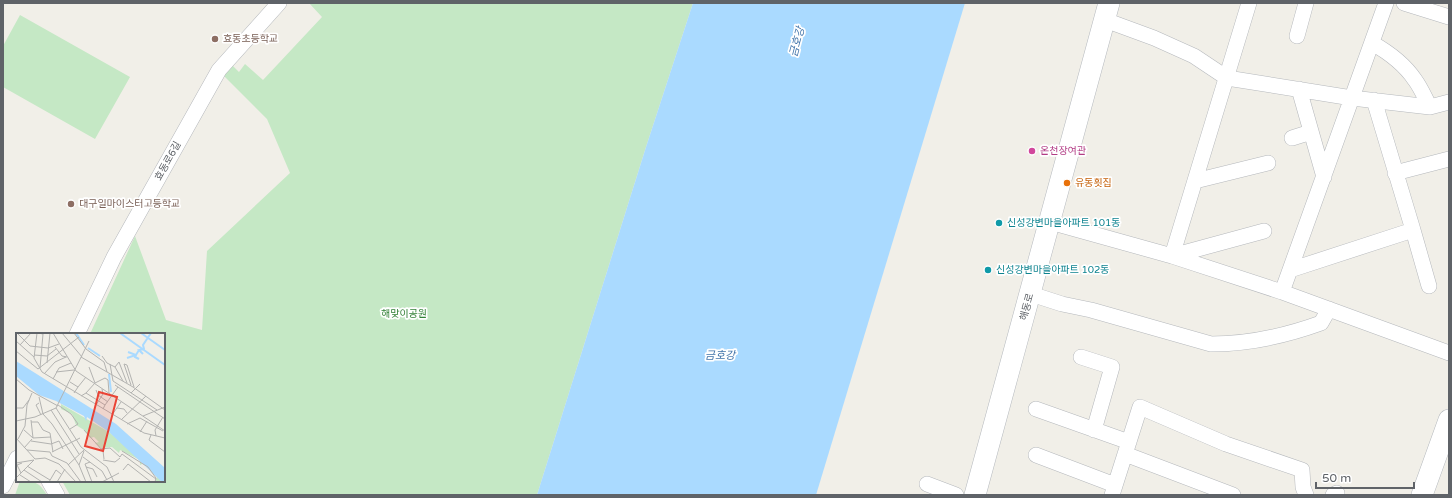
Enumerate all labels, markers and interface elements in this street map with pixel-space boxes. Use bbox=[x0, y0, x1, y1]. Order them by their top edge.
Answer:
water label: 금호강 bbox=[787, 24, 808, 58]
place label: 효동초등학교 bbox=[223, 33, 278, 45]
marker: 효동초등학교 bbox=[210, 34, 220, 44]
street label: 효동로6길 bbox=[152, 139, 184, 183]
place label: 온천장여관 bbox=[1040, 145, 1087, 157]
marker: 온천장여관 bbox=[1027, 146, 1037, 156]
place label: 유동횟집 bbox=[1075, 177, 1112, 189]
marker: 유동횟집 bbox=[1062, 178, 1072, 188]
place label: 대구일마이스터고등학교 bbox=[79, 198, 180, 210]
marker: 대구일마이스터고등학교 bbox=[66, 199, 76, 209]
place label: 신성강변마을아파트 101동 bbox=[1007, 217, 1120, 229]
marker: 신성강변마을아파트 101동 bbox=[994, 218, 1004, 228]
place label: 신성강변마을아파트 102동 bbox=[996, 264, 1109, 276]
marker: 신성강변마을아파트 102동 bbox=[983, 265, 993, 275]
street label: 해동로 bbox=[1018, 292, 1036, 322]
park label: 해맞이공원 bbox=[381, 308, 427, 320]
inset map bbox=[16, 333, 165, 482]
water label: 금호강 bbox=[705, 349, 737, 362]
scale bar bbox=[1316, 464, 1414, 490]
text: 50 m bbox=[1322, 471, 1351, 485]

